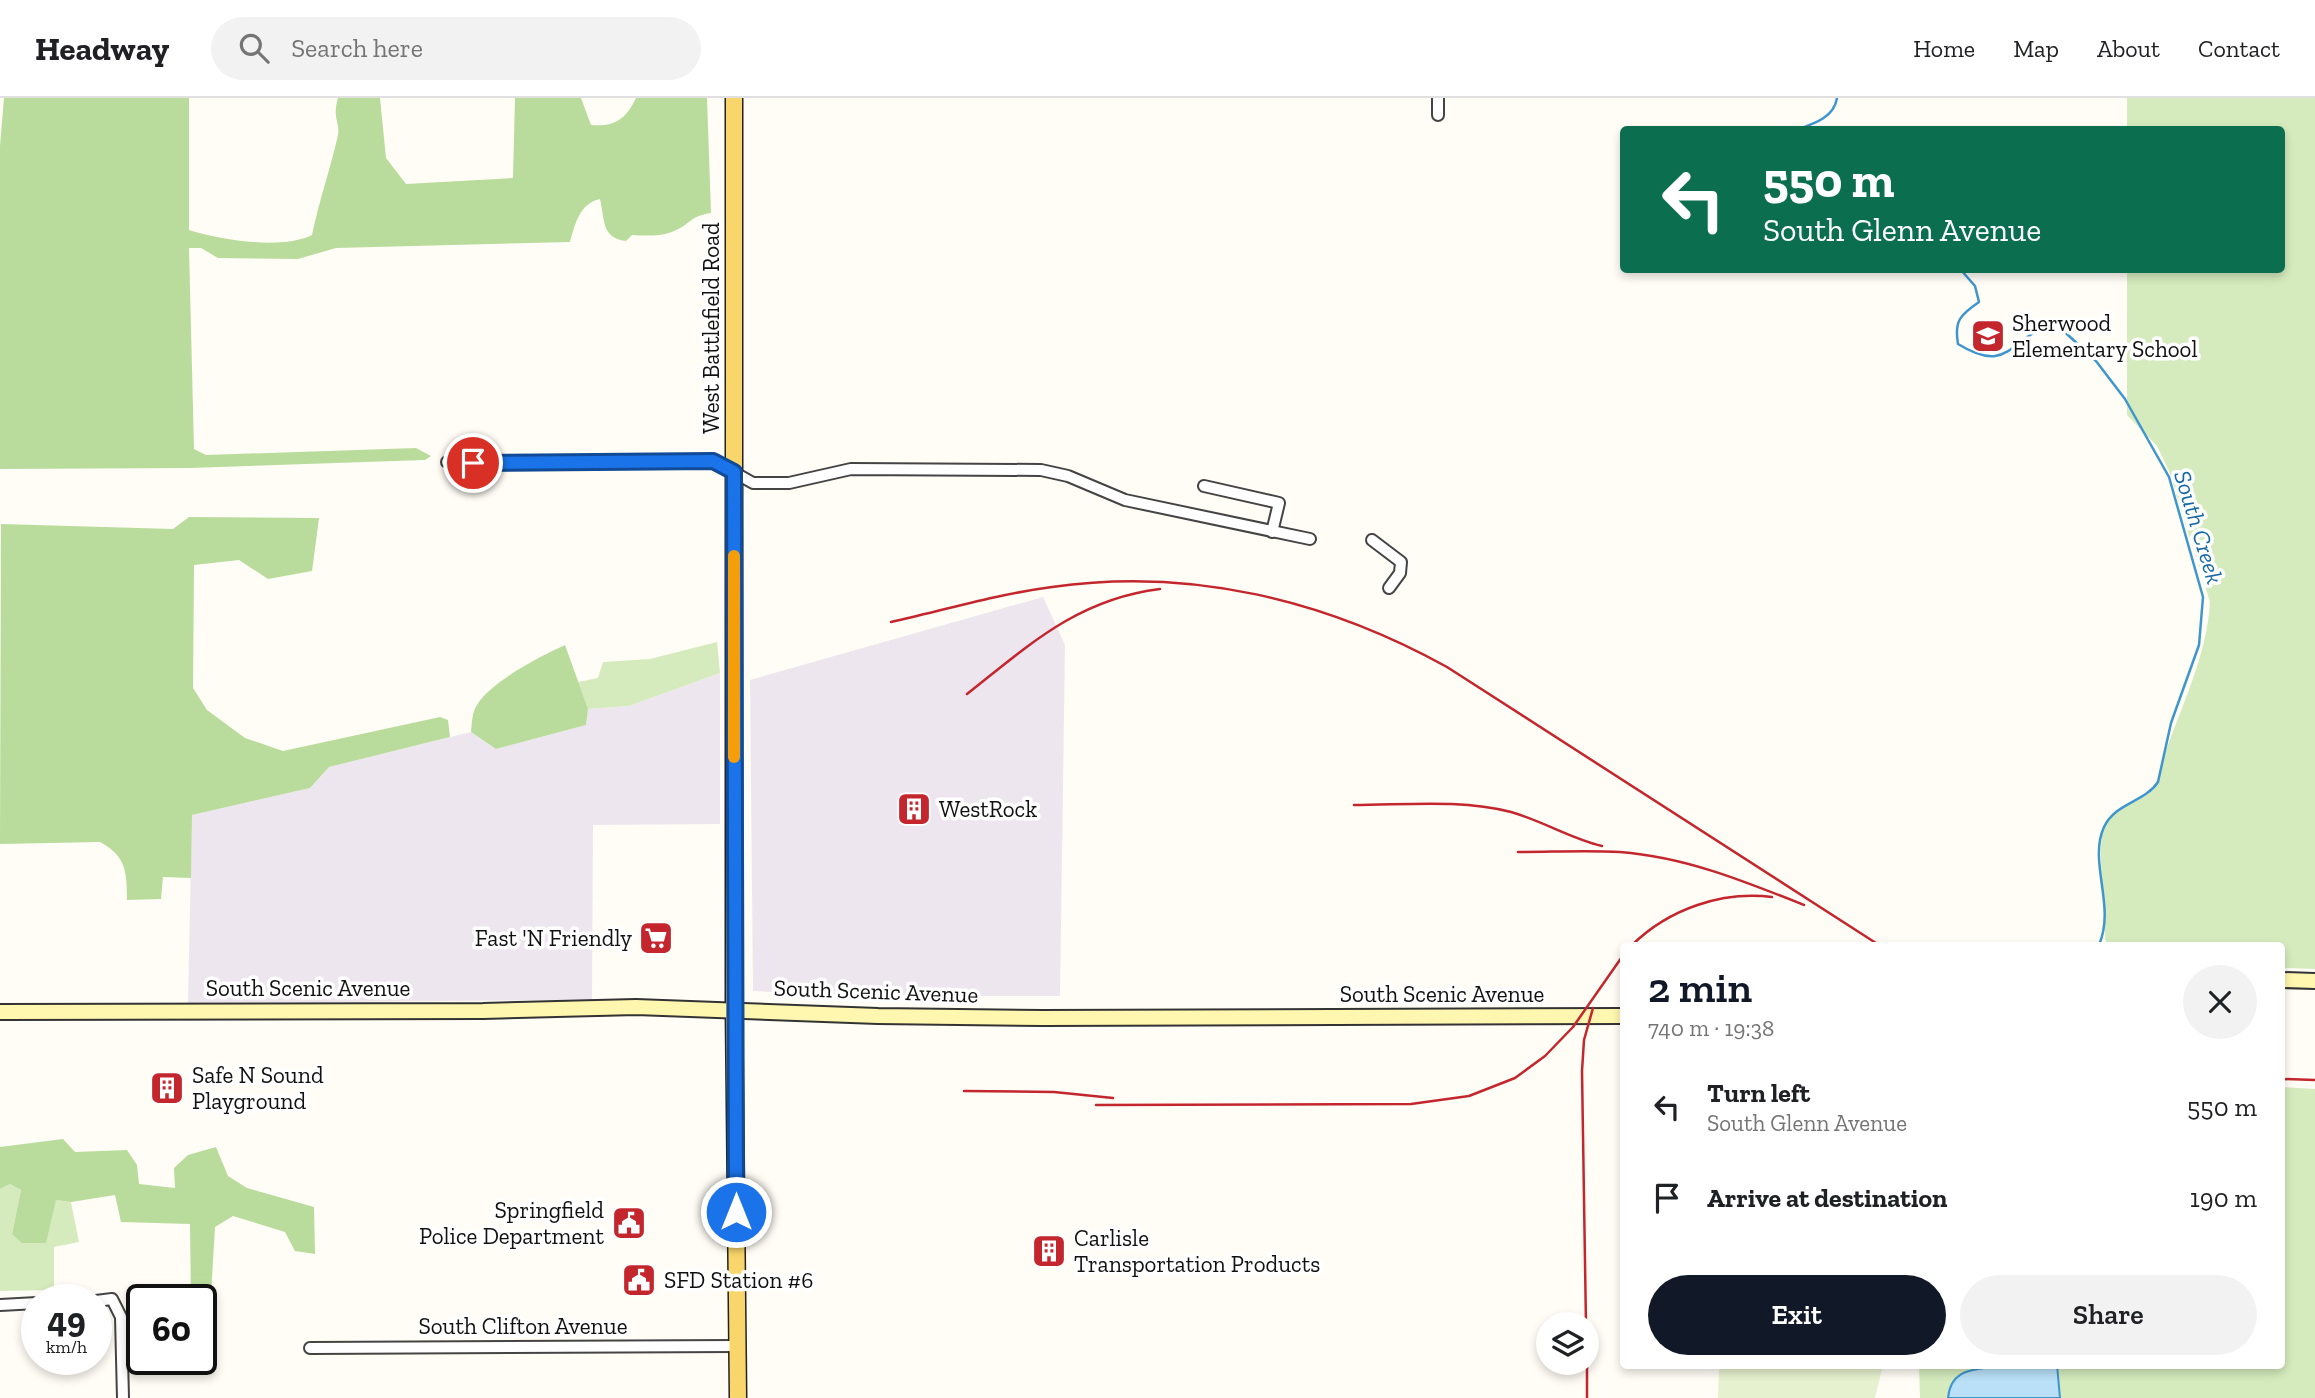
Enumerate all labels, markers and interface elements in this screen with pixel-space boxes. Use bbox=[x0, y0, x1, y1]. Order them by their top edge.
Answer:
search box bbox=[211, 17, 701, 80]
text: Headway bbox=[35, 29, 169, 68]
icon: search bbox=[235, 29, 273, 67]
text: Search here bbox=[291, 32, 423, 64]
text: Home bbox=[1913, 34, 1975, 63]
text: Map bbox=[2013, 34, 2059, 63]
text: About bbox=[2097, 34, 2160, 63]
text: Contact bbox=[2198, 34, 2280, 63]
text: 550 m bbox=[1763, 151, 1894, 210]
icon: left bbox=[1648, 154, 1739, 245]
text: South Glenn Avenue bbox=[1763, 211, 2041, 249]
street label: West Battlefield Road bbox=[697, 222, 725, 434]
place label: Sherwood Elementary School bbox=[2012, 309, 2198, 363]
school or university icon: Sherwood Elementary School bbox=[1969, 317, 2007, 355]
pin bbox=[443, 433, 503, 493]
icon: arrive bbox=[454, 444, 492, 482]
water label: South Creek bbox=[2168, 467, 2230, 587]
building icon: WestRock bbox=[895, 790, 933, 828]
place label: WestRock bbox=[939, 795, 1037, 823]
supermarket icon: Fast 'N Friendly bbox=[637, 919, 675, 957]
place label: Fast 'N Friendly bbox=[475, 924, 632, 952]
text: 2 min bbox=[1648, 962, 1752, 1013]
button: close bbox=[2183, 965, 2257, 1039]
street label: South Scenic Avenue bbox=[773, 973, 979, 1009]
street label: South Scenic Avenue bbox=[206, 974, 410, 1002]
street label: South Scenic Avenue bbox=[1340, 980, 1544, 1008]
text: 740 m · 19:38 bbox=[1648, 1014, 1774, 1042]
place label: Safe N Sound Playground bbox=[192, 1061, 324, 1115]
building icon: Safe N Sound Playground bbox=[148, 1069, 186, 1107]
text: Turn left bbox=[1707, 1077, 1810, 1109]
icon: left bbox=[1648, 1088, 1686, 1126]
text: 550 m bbox=[2187, 1091, 2257, 1123]
text: South Glenn Avenue bbox=[1707, 1109, 1907, 1137]
position arrow bbox=[699, 1175, 773, 1249]
icon: arrive bbox=[1648, 1179, 1686, 1217]
text: Arrive at destination bbox=[1707, 1182, 1947, 1214]
text: 190 m bbox=[2190, 1182, 2257, 1214]
place label: Springfield Police Department bbox=[419, 1196, 604, 1250]
public building icon: Springfield Police Department bbox=[610, 1204, 648, 1242]
place label: Carlisle Transportation Products bbox=[1074, 1224, 1320, 1278]
building icon: Carlisle Transportation Products bbox=[1030, 1232, 1068, 1270]
public building icon: SFD Station #6 bbox=[620, 1261, 658, 1299]
place label: SFD Station #6 bbox=[664, 1266, 813, 1294]
button: Exit bbox=[1648, 1275, 1946, 1355]
button: Share bbox=[1960, 1275, 2257, 1355]
speed limit sign: 60 bbox=[126, 1284, 217, 1375]
text: 49 bbox=[47, 1299, 86, 1341]
street label: South Clifton Avenue bbox=[418, 1312, 628, 1340]
map controls bbox=[1536, 1312, 1599, 1375]
button: layers bbox=[1536, 1312, 1599, 1375]
text: km/h bbox=[46, 1336, 87, 1358]

